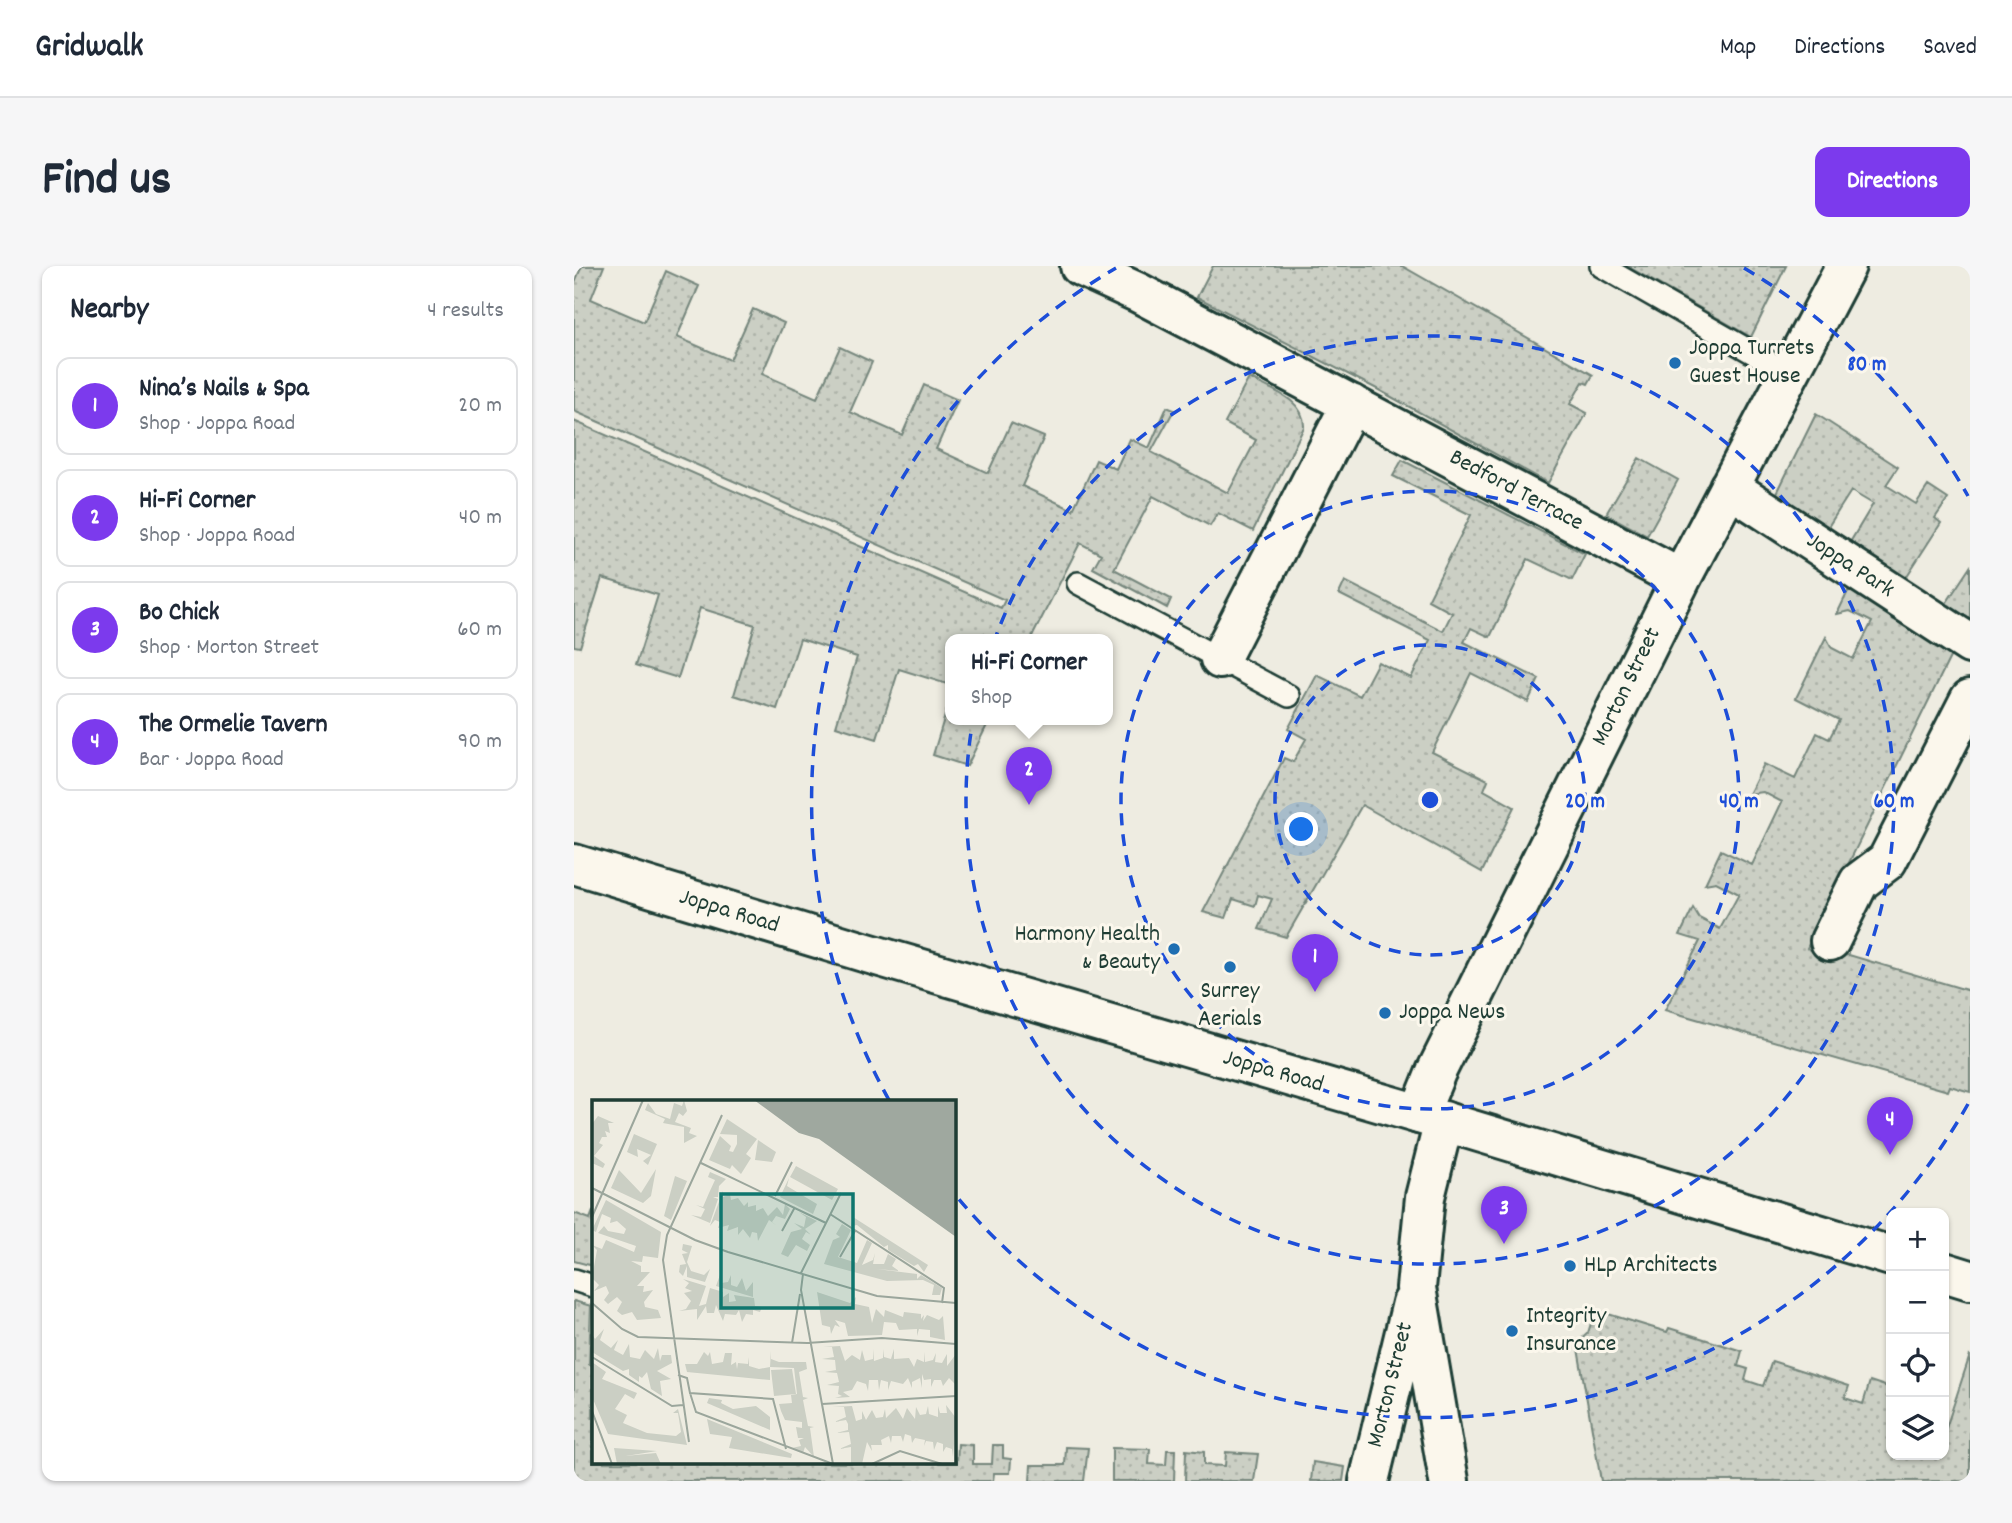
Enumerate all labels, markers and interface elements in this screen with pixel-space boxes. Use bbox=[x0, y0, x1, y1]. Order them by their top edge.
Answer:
text: Gridwalk bbox=[35, 25, 144, 72]
text: Map bbox=[1720, 31, 1756, 65]
text: Directions bbox=[1794, 31, 1885, 65]
text: Saved bbox=[1923, 31, 1977, 65]
text: Find us bbox=[42, 147, 171, 217]
button: Directions bbox=[1815, 147, 1970, 217]
text: Nearby bbox=[70, 290, 148, 333]
text: 4 results bbox=[427, 295, 504, 328]
place label: Joppa Turrets Guest House bbox=[1689, 332, 1815, 394]
text: 80 m bbox=[1847, 351, 1887, 381]
marker: Joppa Turrets Guest House bbox=[1667, 355, 1683, 371]
text: Nina’s Nails & Spa bbox=[139, 371, 309, 408]
text: 1 bbox=[92, 390, 98, 423]
text: 20 m bbox=[458, 390, 502, 423]
text: Shop · Joppa Road bbox=[139, 408, 295, 441]
street label: Bedford Terrace bbox=[1443, 441, 1589, 541]
text: Hi-Fi Corner bbox=[139, 483, 255, 520]
text: 2 bbox=[90, 502, 100, 535]
text: 40 m bbox=[459, 502, 502, 535]
text: Shop · Joppa Road bbox=[139, 520, 295, 553]
street label: Joppa Park bbox=[1799, 525, 1901, 607]
text: Bo Chick bbox=[139, 595, 219, 632]
text: 3 bbox=[90, 614, 100, 647]
text: 60 m bbox=[457, 614, 502, 647]
street label: Morton Street bbox=[1584, 622, 1670, 752]
text: Shop · Morton Street bbox=[139, 632, 319, 665]
popup bbox=[945, 634, 1113, 725]
text: Hi-Fi Corner bbox=[971, 645, 1087, 682]
text: Shop bbox=[971, 682, 1012, 715]
text: The Ormelie Tavern bbox=[139, 707, 327, 744]
text: 4 bbox=[90, 726, 100, 759]
text: 90 m bbox=[458, 726, 502, 759]
text: Bar · Joppa Road bbox=[139, 744, 284, 777]
pin: 2 bbox=[1006, 747, 1052, 805]
centre of rings bbox=[1418, 788, 1442, 812]
text: 20 m bbox=[1565, 788, 1605, 818]
text: 40 m bbox=[1719, 788, 1759, 818]
text: 60 m bbox=[1874, 788, 1914, 818]
your location bbox=[1284, 812, 1318, 846]
street label: Joppa Road bbox=[675, 881, 783, 943]
place label: Harmony Health & Beauty bbox=[1014, 918, 1161, 980]
pin: 1 bbox=[1292, 934, 1338, 992]
marker: Harmony Health & Beauty bbox=[1166, 941, 1182, 957]
marker: Surrey Aerials bbox=[1222, 959, 1238, 975]
place label: Surrey Aerials bbox=[1198, 975, 1262, 1037]
place label: Joppa News bbox=[1399, 996, 1505, 1030]
marker: Joppa News bbox=[1377, 1005, 1393, 1021]
street label: Joppa Road bbox=[1219, 1041, 1327, 1103]
pin: 4 bbox=[1867, 1097, 1913, 1155]
inset map bbox=[592, 1100, 956, 1464]
pin: 3 bbox=[1481, 1186, 1527, 1244]
map controls bbox=[1886, 1208, 1949, 1460]
button: + bbox=[1886, 1208, 1949, 1271]
place label: HLp Architects bbox=[1584, 1249, 1718, 1283]
marker: HLp Architects bbox=[1562, 1258, 1578, 1274]
button: − bbox=[1886, 1271, 1949, 1334]
place label: Integrity Insurance bbox=[1526, 1300, 1616, 1362]
street label: Morton Street bbox=[1359, 1319, 1423, 1451]
marker: Integrity Insurance bbox=[1504, 1323, 1520, 1339]
button: locate bbox=[1886, 1334, 1949, 1397]
button: layers bbox=[1886, 1397, 1949, 1460]

